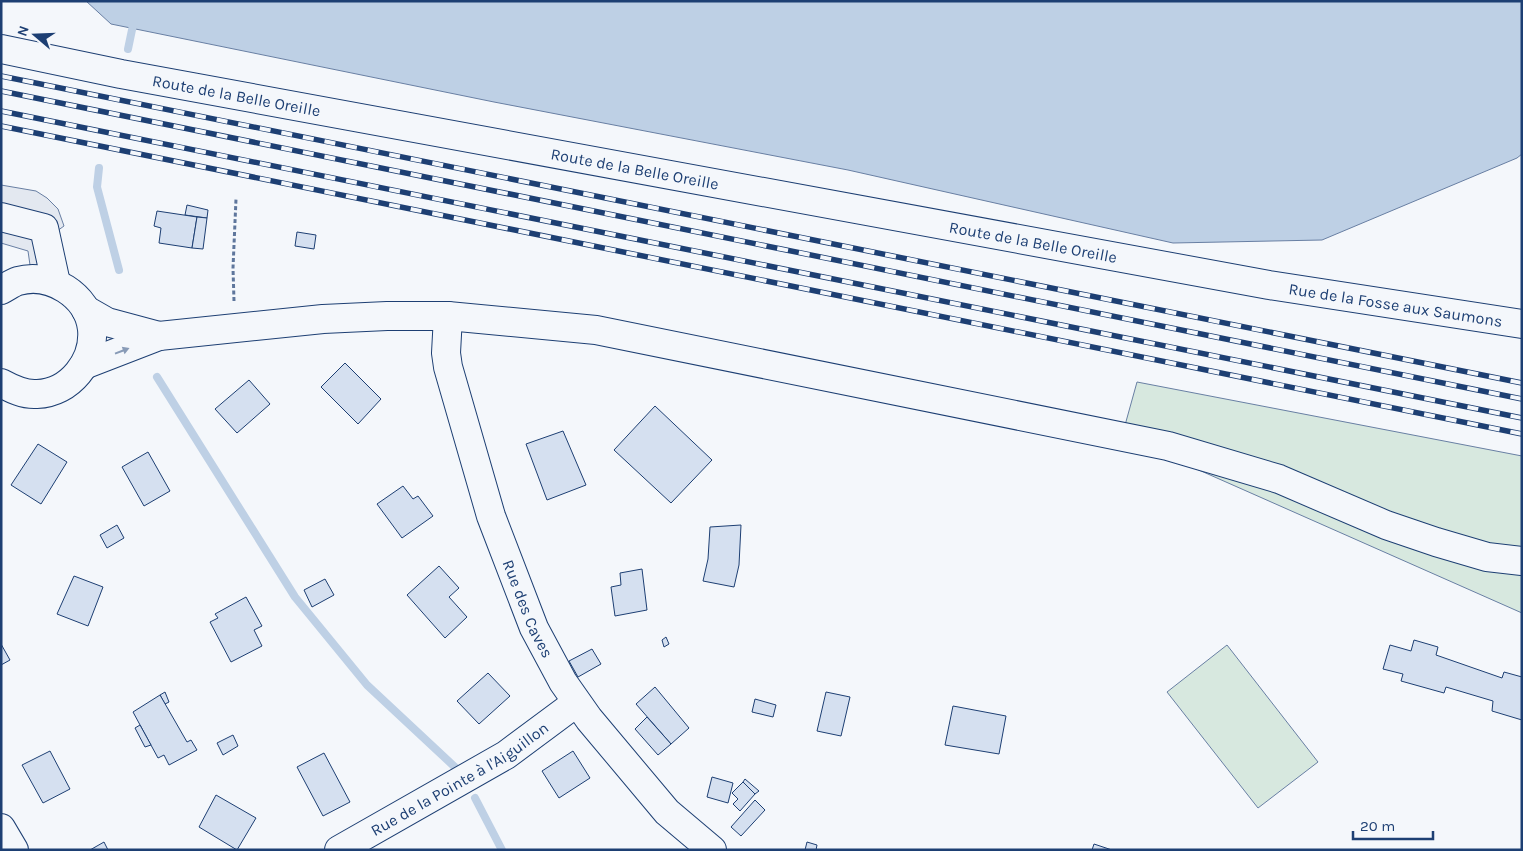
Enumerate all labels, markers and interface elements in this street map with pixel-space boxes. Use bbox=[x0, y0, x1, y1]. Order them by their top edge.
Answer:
north arrow bbox=[10, 10, 60, 60]
text: N bbox=[14, 23, 33, 38]
street label: Route de la Belle Oreille bbox=[151, 71, 322, 120]
street label: Route de la Belle Oreille bbox=[549, 144, 720, 194]
street label: Route de la Belle Oreille bbox=[948, 217, 1119, 267]
street label: Rue de la Fosse aux Saumons bbox=[1287, 279, 1504, 331]
one-way arrow bbox=[115, 346, 129, 354]
street label: Rue des Caves bbox=[499, 557, 557, 661]
street label: Rue de la Pointe à l'Aiguillon bbox=[367, 718, 552, 840]
scale bar bbox=[1353, 808, 1433, 840]
text: 20 m bbox=[1360, 817, 1395, 835]

